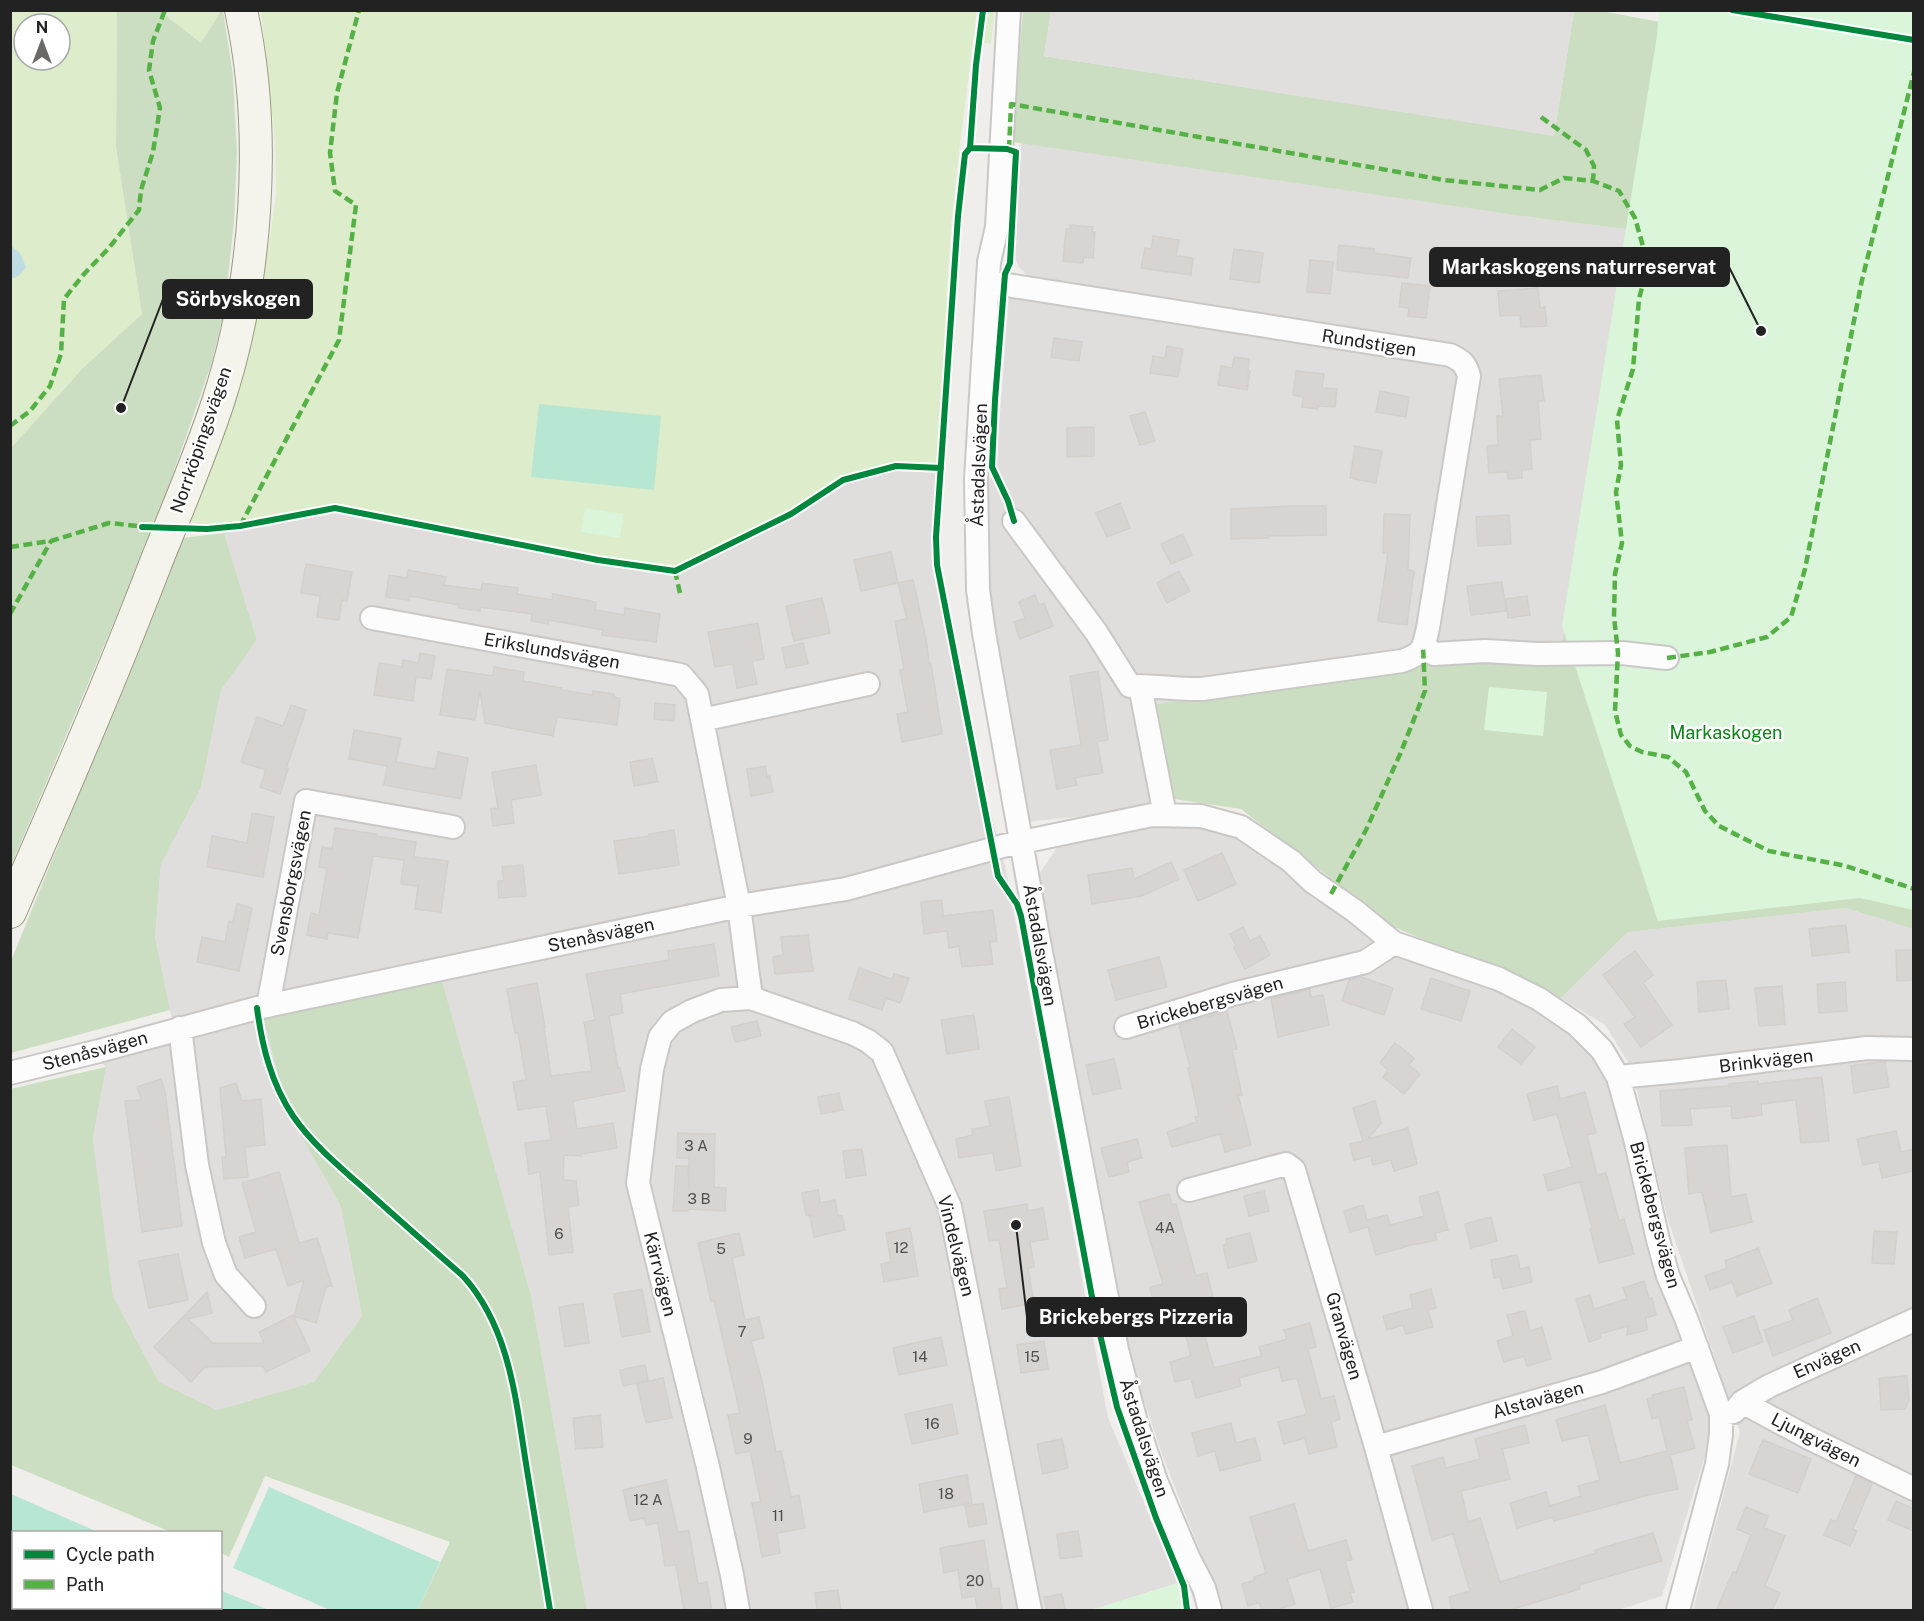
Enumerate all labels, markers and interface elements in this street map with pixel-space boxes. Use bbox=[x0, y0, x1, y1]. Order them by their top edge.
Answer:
north arrow bbox=[12, 12, 72, 72]
text: N bbox=[36, 18, 48, 37]
callout: Markaskogens naturreservat bbox=[1430, 248, 1729, 286]
text: Markaskogens naturreservat bbox=[1442, 255, 1716, 279]
callout: Sörbyskogen bbox=[163, 280, 312, 318]
text: Sörbyskogen bbox=[176, 287, 301, 311]
street label: Rundstigen bbox=[1320, 325, 1418, 360]
street label: Norrköpingsvägen bbox=[166, 364, 235, 516]
street label: Åstadalsvägen bbox=[964, 403, 991, 527]
street label: Erikslundsvägen bbox=[482, 628, 622, 673]
park label: Markaskogen bbox=[1669, 722, 1783, 743]
street label: Svensborgsvägen bbox=[266, 808, 315, 958]
street label: Åstadalsvägen bbox=[1019, 882, 1064, 1008]
street label: Stenåsvägen bbox=[546, 913, 656, 956]
street label: Brickebergsvägen bbox=[1134, 972, 1285, 1033]
street label: Stenåsvägen bbox=[40, 1026, 150, 1075]
street label: Brinkvägen bbox=[1718, 1044, 1814, 1077]
house number: 3 A bbox=[684, 1137, 708, 1154]
street label: Brickebergsvägen bbox=[1626, 1139, 1685, 1291]
house number: 3 B bbox=[687, 1190, 711, 1207]
street label: Vindelvägen bbox=[934, 1193, 979, 1299]
house number: 4A bbox=[1155, 1219, 1175, 1236]
house number: 6 bbox=[554, 1225, 564, 1242]
street label: Kärrvägen bbox=[640, 1229, 681, 1318]
house number: 12 bbox=[893, 1239, 909, 1256]
house number: 5 bbox=[716, 1240, 726, 1257]
street label: Granvägen bbox=[1322, 1290, 1367, 1382]
callout: Brickebergs Pizzeria bbox=[1027, 1298, 1246, 1336]
text: Brickebergs Pizzeria bbox=[1039, 1305, 1233, 1329]
house number: 7 bbox=[737, 1323, 747, 1340]
street label: Envägen bbox=[1790, 1334, 1864, 1383]
house number: 14 bbox=[912, 1348, 928, 1365]
house number: 15 bbox=[1024, 1348, 1040, 1365]
street label: Åstadalsvägen bbox=[1115, 1375, 1175, 1500]
street label: Alstavägen bbox=[1490, 1377, 1586, 1423]
street label: Ljungvägen bbox=[1768, 1408, 1864, 1471]
house number: 16 bbox=[924, 1415, 940, 1432]
house number: 9 bbox=[743, 1430, 753, 1447]
house number: 18 bbox=[938, 1485, 954, 1502]
house number: 12 A bbox=[633, 1491, 663, 1508]
house number: 11 bbox=[772, 1507, 784, 1524]
legend bbox=[12, 1531, 222, 1609]
text: Cycle path bbox=[66, 1544, 155, 1565]
house number: 20 bbox=[966, 1572, 984, 1589]
text: Path bbox=[66, 1574, 104, 1595]

